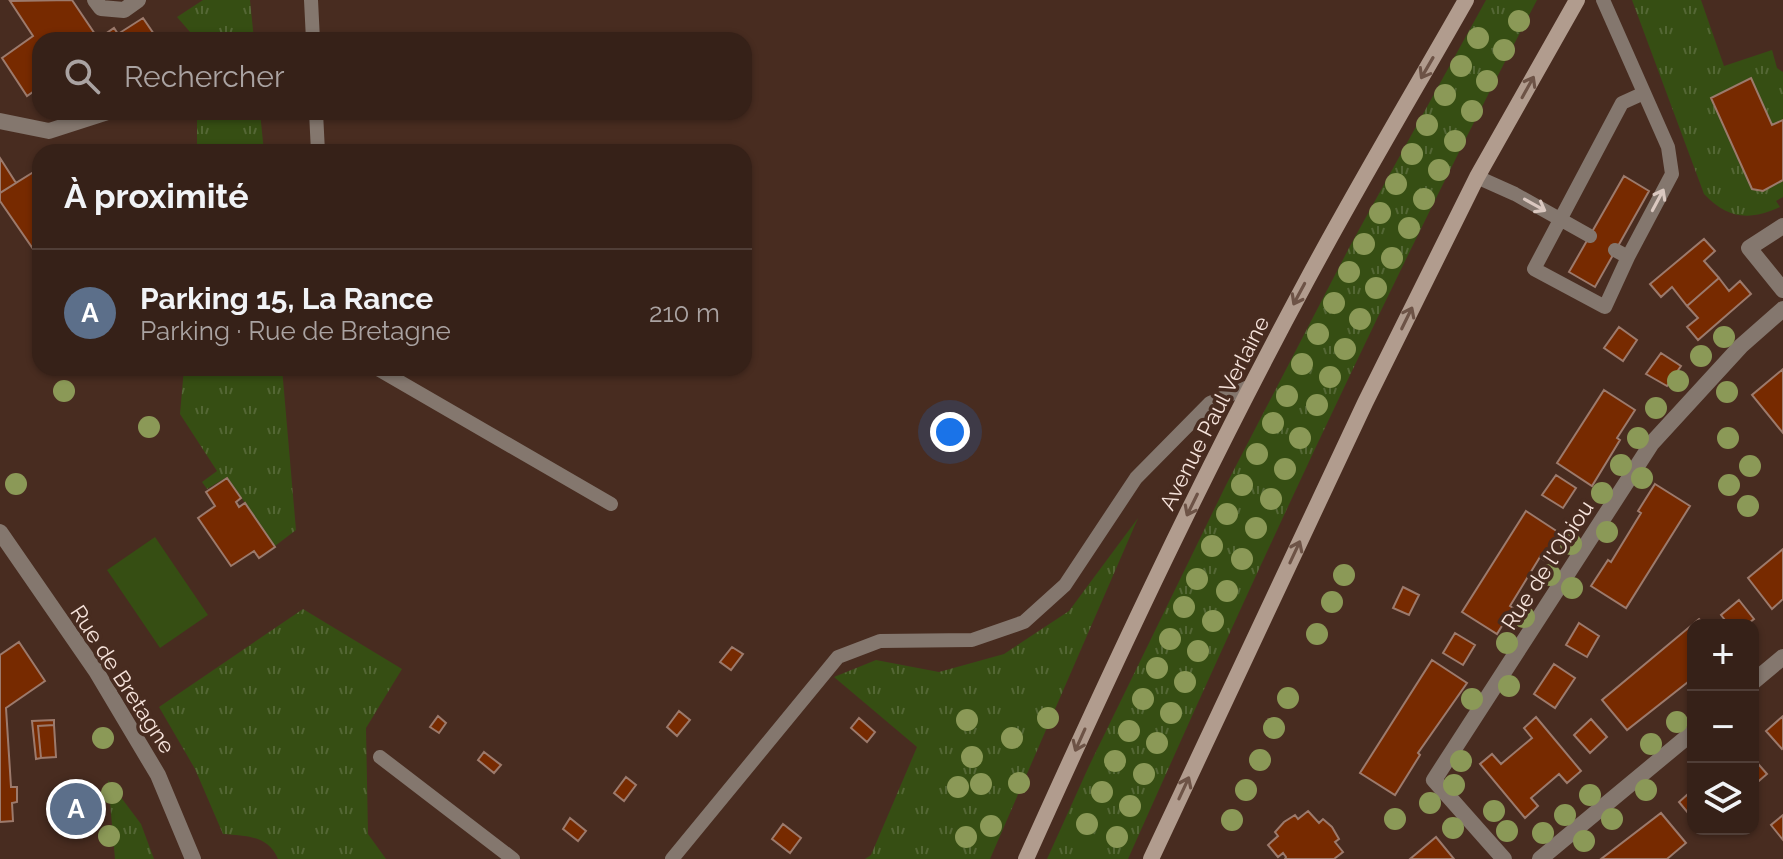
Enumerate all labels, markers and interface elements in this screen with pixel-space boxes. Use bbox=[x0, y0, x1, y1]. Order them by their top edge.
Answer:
search box bbox=[32, 32, 752, 120]
icon: search bbox=[60, 54, 104, 98]
one-way arrow bbox=[1419, 56, 1435, 79]
text: Rechercher bbox=[124, 59, 284, 94]
one-way arrow bbox=[1520, 76, 1536, 100]
text: À proximité bbox=[64, 176, 249, 216]
one-way arrow bbox=[1650, 189, 1666, 212]
one-way arrow bbox=[1522, 198, 1546, 213]
text: Parking 15, La Rance bbox=[140, 281, 433, 316]
one-way arrow bbox=[1291, 282, 1307, 305]
text: A bbox=[81, 298, 99, 328]
text: 210 m bbox=[649, 298, 720, 328]
one-way arrow bbox=[1400, 306, 1416, 330]
street label: Avenue Paul Verlaine bbox=[1154, 312, 1274, 514]
text: Parking · Rue de Bretagne bbox=[140, 316, 451, 346]
your location bbox=[930, 412, 970, 452]
one-way arrow bbox=[1184, 493, 1199, 517]
street label: Rue de l'Obiou bbox=[1496, 495, 1598, 635]
one-way arrow bbox=[1288, 541, 1303, 565]
street label: Rue de Bretagne bbox=[65, 600, 181, 758]
map controls bbox=[1687, 619, 1759, 835]
button: + bbox=[1687, 619, 1759, 691]
button: − bbox=[1687, 691, 1759, 763]
one-way arrow bbox=[1072, 727, 1087, 751]
button: layers bbox=[1687, 763, 1759, 835]
one-way arrow bbox=[1177, 777, 1192, 801]
pin: A bbox=[50, 779, 102, 839]

